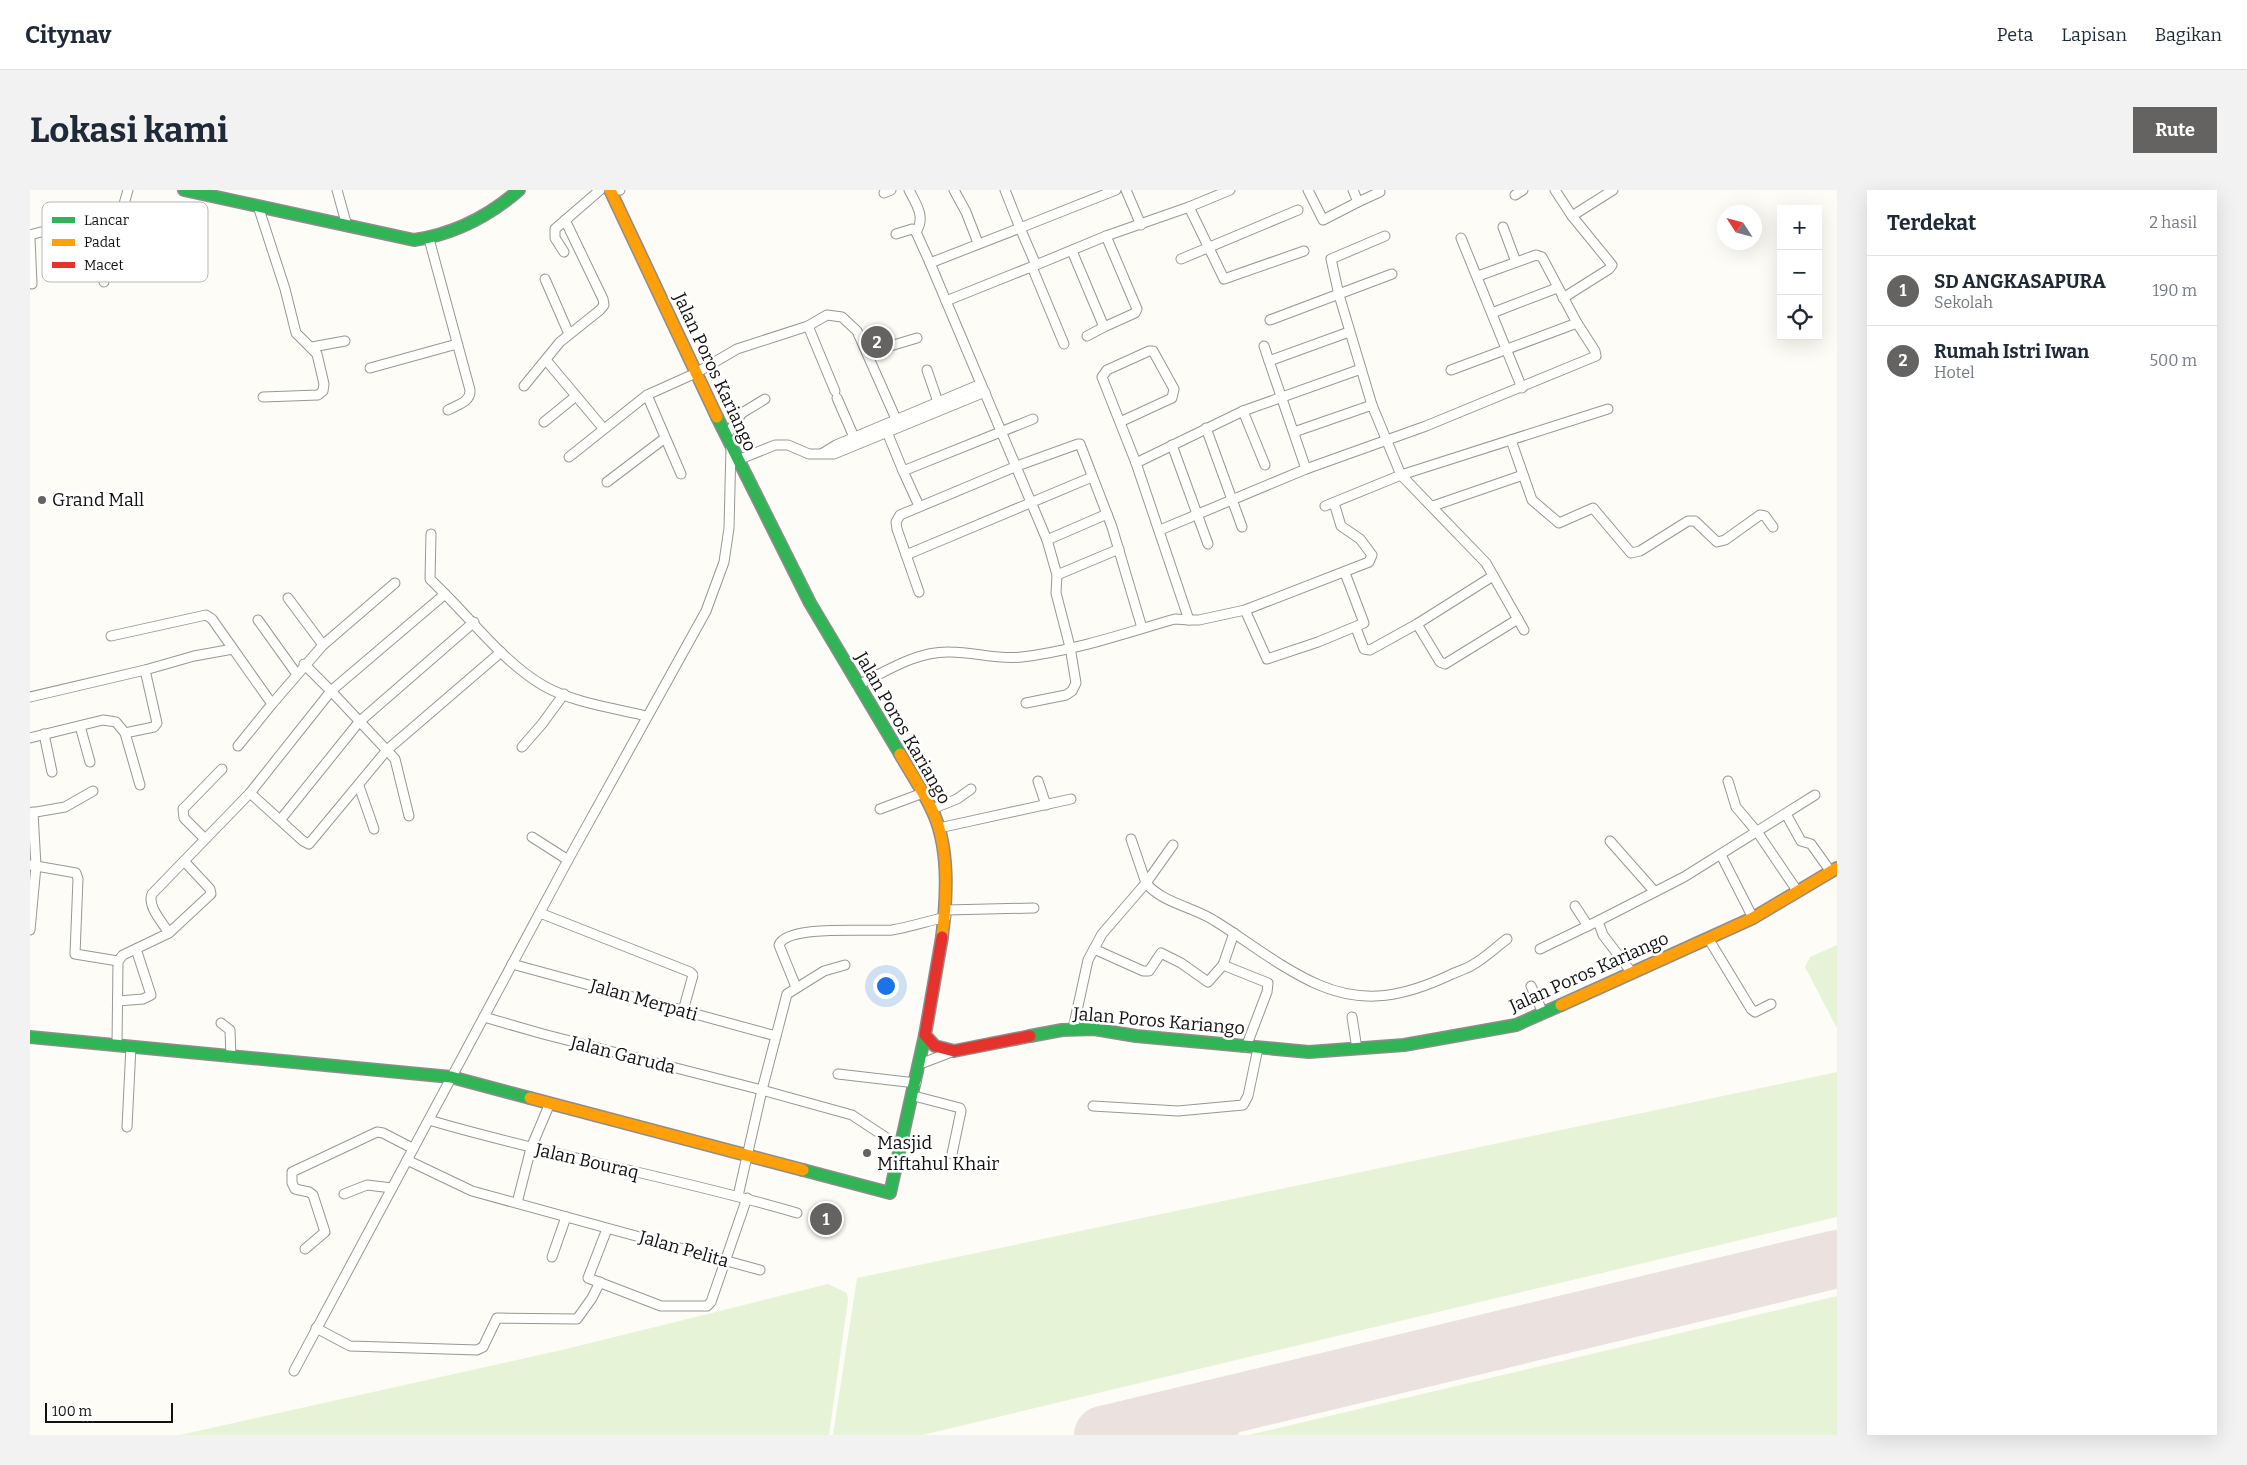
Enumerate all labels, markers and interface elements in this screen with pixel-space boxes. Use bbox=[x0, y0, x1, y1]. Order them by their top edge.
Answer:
text: Citynav bbox=[25, 21, 111, 49]
text: Peta bbox=[1997, 24, 2033, 46]
text: Lapisan bbox=[2061, 24, 2127, 46]
text: Bagikan bbox=[2155, 24, 2222, 46]
button: Rute bbox=[2133, 107, 2217, 153]
text: Lokasi kami bbox=[30, 109, 228, 151]
legend bbox=[42, 202, 208, 282]
north arrow bbox=[1717, 205, 1762, 250]
map controls bbox=[1777, 205, 1822, 340]
button: + bbox=[1777, 205, 1822, 250]
text: Terdekat bbox=[1887, 210, 1976, 236]
text: Lancar bbox=[84, 212, 129, 229]
text: 2 hasil bbox=[2149, 213, 2197, 232]
text: Padat bbox=[84, 234, 121, 251]
button: − bbox=[1777, 250, 1822, 295]
text: Macet bbox=[84, 257, 124, 274]
text: SD ANGKASAPURA bbox=[1934, 270, 2106, 293]
text: 1 bbox=[1900, 281, 1906, 300]
text: 190 m bbox=[2152, 281, 2197, 300]
street label: Jalan Poros Kariango bbox=[668, 288, 761, 455]
text: Sekolah bbox=[1934, 293, 1993, 312]
button: locate bbox=[1777, 295, 1822, 340]
pin: 2 bbox=[861, 323, 893, 361]
text: Rumah Istri Iwan bbox=[1934, 340, 2089, 363]
text: 2 bbox=[1898, 351, 1908, 370]
text: 500 m bbox=[2149, 351, 2197, 370]
text: Hotel bbox=[1934, 363, 1975, 382]
place label: Grand Mall bbox=[52, 489, 144, 511]
marker: Grand Mall bbox=[36, 494, 48, 506]
street label: Jalan Poros Kariango bbox=[850, 647, 956, 808]
street label: Jalan Poros Kariango bbox=[1505, 927, 1672, 1017]
your location bbox=[873, 973, 899, 999]
street label: Jalan Merpati bbox=[587, 974, 700, 1026]
street label: Jalan Poros Kariango bbox=[1071, 1002, 1246, 1039]
street label: Jalan Garuda bbox=[567, 1031, 678, 1079]
place label: Masjid Miftahul Khair bbox=[877, 1132, 999, 1175]
street label: Jalan Bouraq bbox=[532, 1138, 642, 1184]
marker: Masjid Miftahul Khair bbox=[861, 1147, 873, 1159]
pin: 1 bbox=[810, 1200, 842, 1238]
street label: Jalan Pelita bbox=[636, 1225, 731, 1272]
scale bar bbox=[45, 1400, 172, 1423]
text: 100 m bbox=[52, 1403, 92, 1420]

